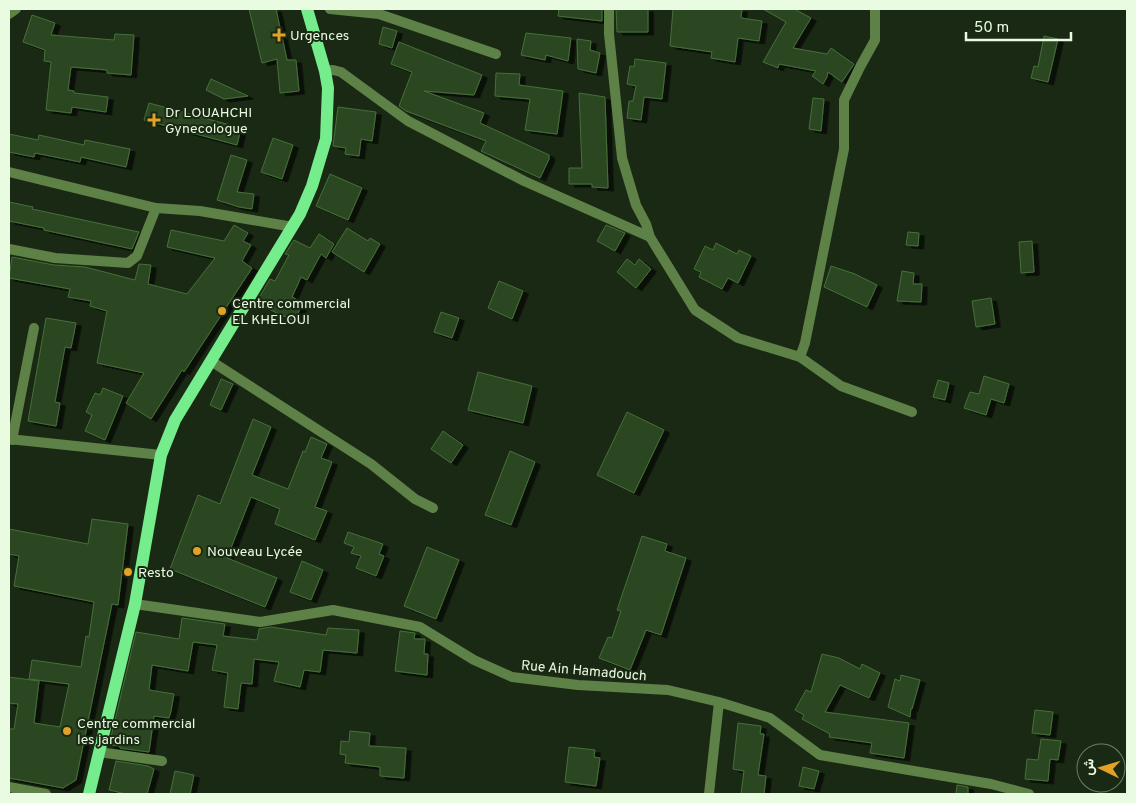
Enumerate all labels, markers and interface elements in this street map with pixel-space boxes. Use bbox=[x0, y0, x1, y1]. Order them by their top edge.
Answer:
scale bar bbox=[966, 10, 1071, 42]
text: 50 m bbox=[974, 19, 1009, 38]
marker: Urgences bbox=[272, 28, 286, 42]
place label: Urgences bbox=[290, 28, 349, 45]
place label: Dr LOUAHCHI Gynecologue bbox=[165, 105, 252, 138]
marker: Dr LOUAHCHI Gynecologue bbox=[147, 113, 161, 127]
place label: Centre commercial EL KHELOUI bbox=[232, 296, 350, 329]
marker: Centre commercial EL KHELOUI bbox=[216, 305, 228, 317]
place label: Nouveau Lycée bbox=[207, 544, 303, 561]
marker: Nouveau Lycée bbox=[191, 545, 203, 557]
place label: Resto bbox=[138, 565, 174, 582]
marker: Resto bbox=[122, 566, 134, 578]
street label: Rue Ain Hamadouch bbox=[520, 658, 647, 685]
place label: Centre commercial les jardins bbox=[77, 716, 195, 749]
marker: Centre commercial les jardins bbox=[61, 725, 73, 737]
north arrow bbox=[1076, 743, 1126, 793]
text: ش bbox=[1080, 758, 1099, 776]

